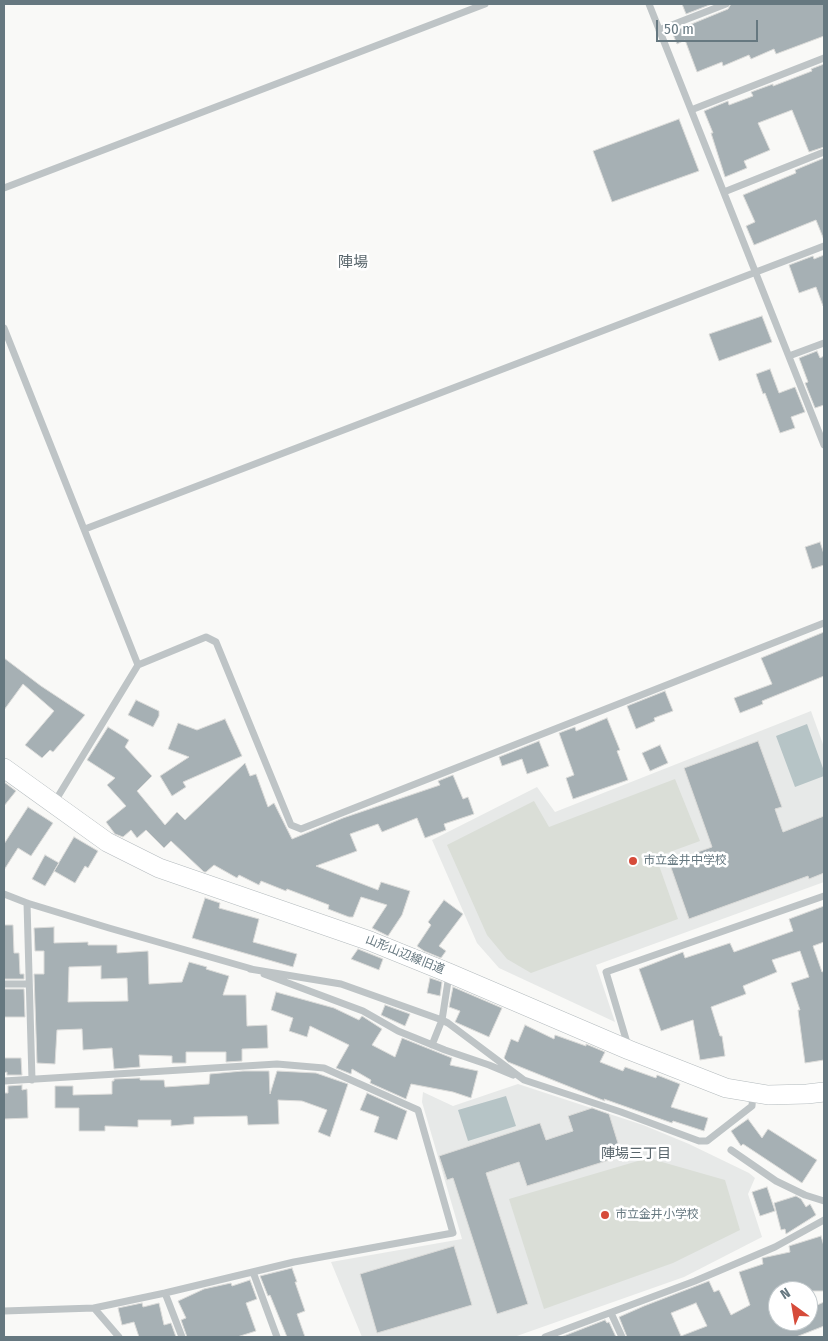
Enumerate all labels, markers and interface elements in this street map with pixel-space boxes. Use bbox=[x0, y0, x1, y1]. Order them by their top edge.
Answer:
scale bar bbox=[658, 10, 760, 42]
text: 50 m bbox=[664, 20, 694, 38]
district label: 陣場 bbox=[338, 254, 368, 272]
place label: 市立金井中学校 bbox=[643, 854, 727, 868]
marker: 市立金井中学校 bbox=[627, 855, 639, 867]
street label: 山形山辺線旧道 bbox=[363, 933, 447, 977]
district label: 陣場三丁目 bbox=[601, 1146, 671, 1162]
place label: 市立金井小学校 bbox=[615, 1208, 699, 1222]
marker: 市立金井小学校 bbox=[599, 1209, 611, 1221]
north arrow bbox=[768, 1281, 818, 1331]
text: N bbox=[777, 1284, 793, 1303]

